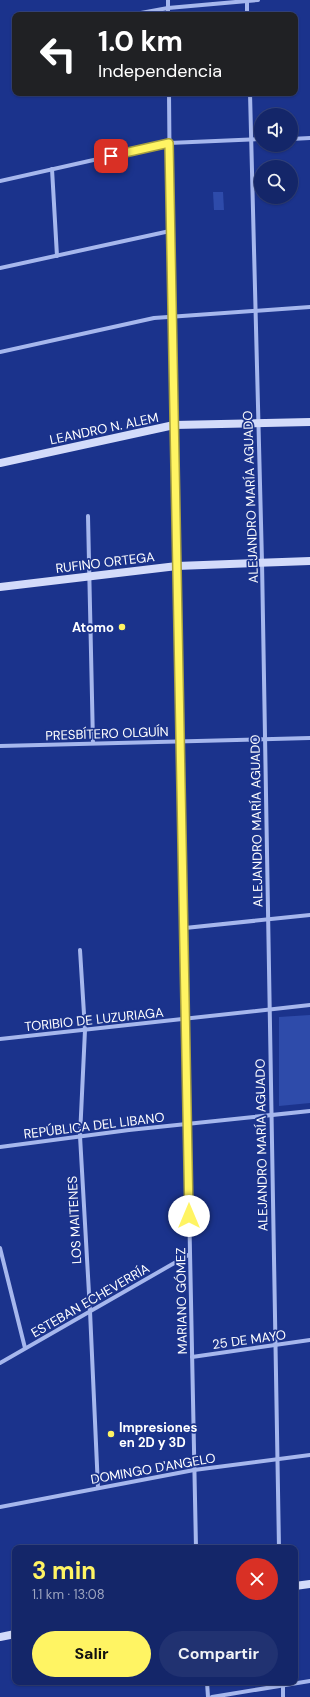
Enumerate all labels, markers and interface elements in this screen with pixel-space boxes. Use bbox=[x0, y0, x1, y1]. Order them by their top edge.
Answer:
text: 1.0 km bbox=[98, 23, 183, 60]
icon: left bbox=[32, 28, 84, 80]
text: Independencia bbox=[98, 59, 222, 83]
map controls bbox=[254, 108, 298, 204]
button: sound bbox=[254, 108, 298, 152]
pin bbox=[94, 139, 128, 173]
icon: arrive bbox=[100, 145, 122, 167]
button: search bbox=[254, 160, 298, 204]
street label: LEANDRO N. ALEM bbox=[48, 409, 160, 448]
street label: ALEJANDRO MARÍA AGUADO bbox=[238, 410, 262, 584]
street label: RUFINO ORTEGA bbox=[55, 548, 156, 577]
place label: Atomo bbox=[72, 619, 114, 636]
marker: Atomo bbox=[117, 622, 127, 632]
street label: PRESBÍTERO OLGUÍN bbox=[45, 722, 169, 744]
street label: ALEJANDRO MARÍA AGUADO bbox=[245, 734, 267, 908]
street label: TORIBIO DE LUZURIAGA bbox=[24, 1004, 165, 1035]
street label: ALEJANDRO MARÍA AGUADO bbox=[250, 1058, 272, 1232]
street label: REPÚBLICA DEL LIBANO bbox=[22, 1107, 166, 1143]
street label: LOS MAITENES bbox=[64, 1175, 85, 1264]
position arrow bbox=[168, 1195, 210, 1237]
street label: MARIANO GÓMEZ bbox=[172, 1247, 191, 1354]
street label: ESTEBAN ECHEVERRÍA bbox=[27, 1259, 153, 1341]
street label: 25 DE MAYO bbox=[211, 1326, 287, 1353]
place label: Impresiones en 2D y 3D bbox=[119, 1419, 198, 1451]
marker: Impresiones en 2D y 3D bbox=[106, 1429, 116, 1439]
street label: DOMINGO D'ANGELO bbox=[89, 1449, 217, 1488]
text: 3 min bbox=[32, 1555, 96, 1586]
button: close bbox=[236, 1558, 278, 1600]
text: 1.1 km · 13:08 bbox=[32, 1586, 105, 1603]
button: Salir bbox=[32, 1631, 151, 1677]
button: Compartir bbox=[159, 1631, 278, 1677]

